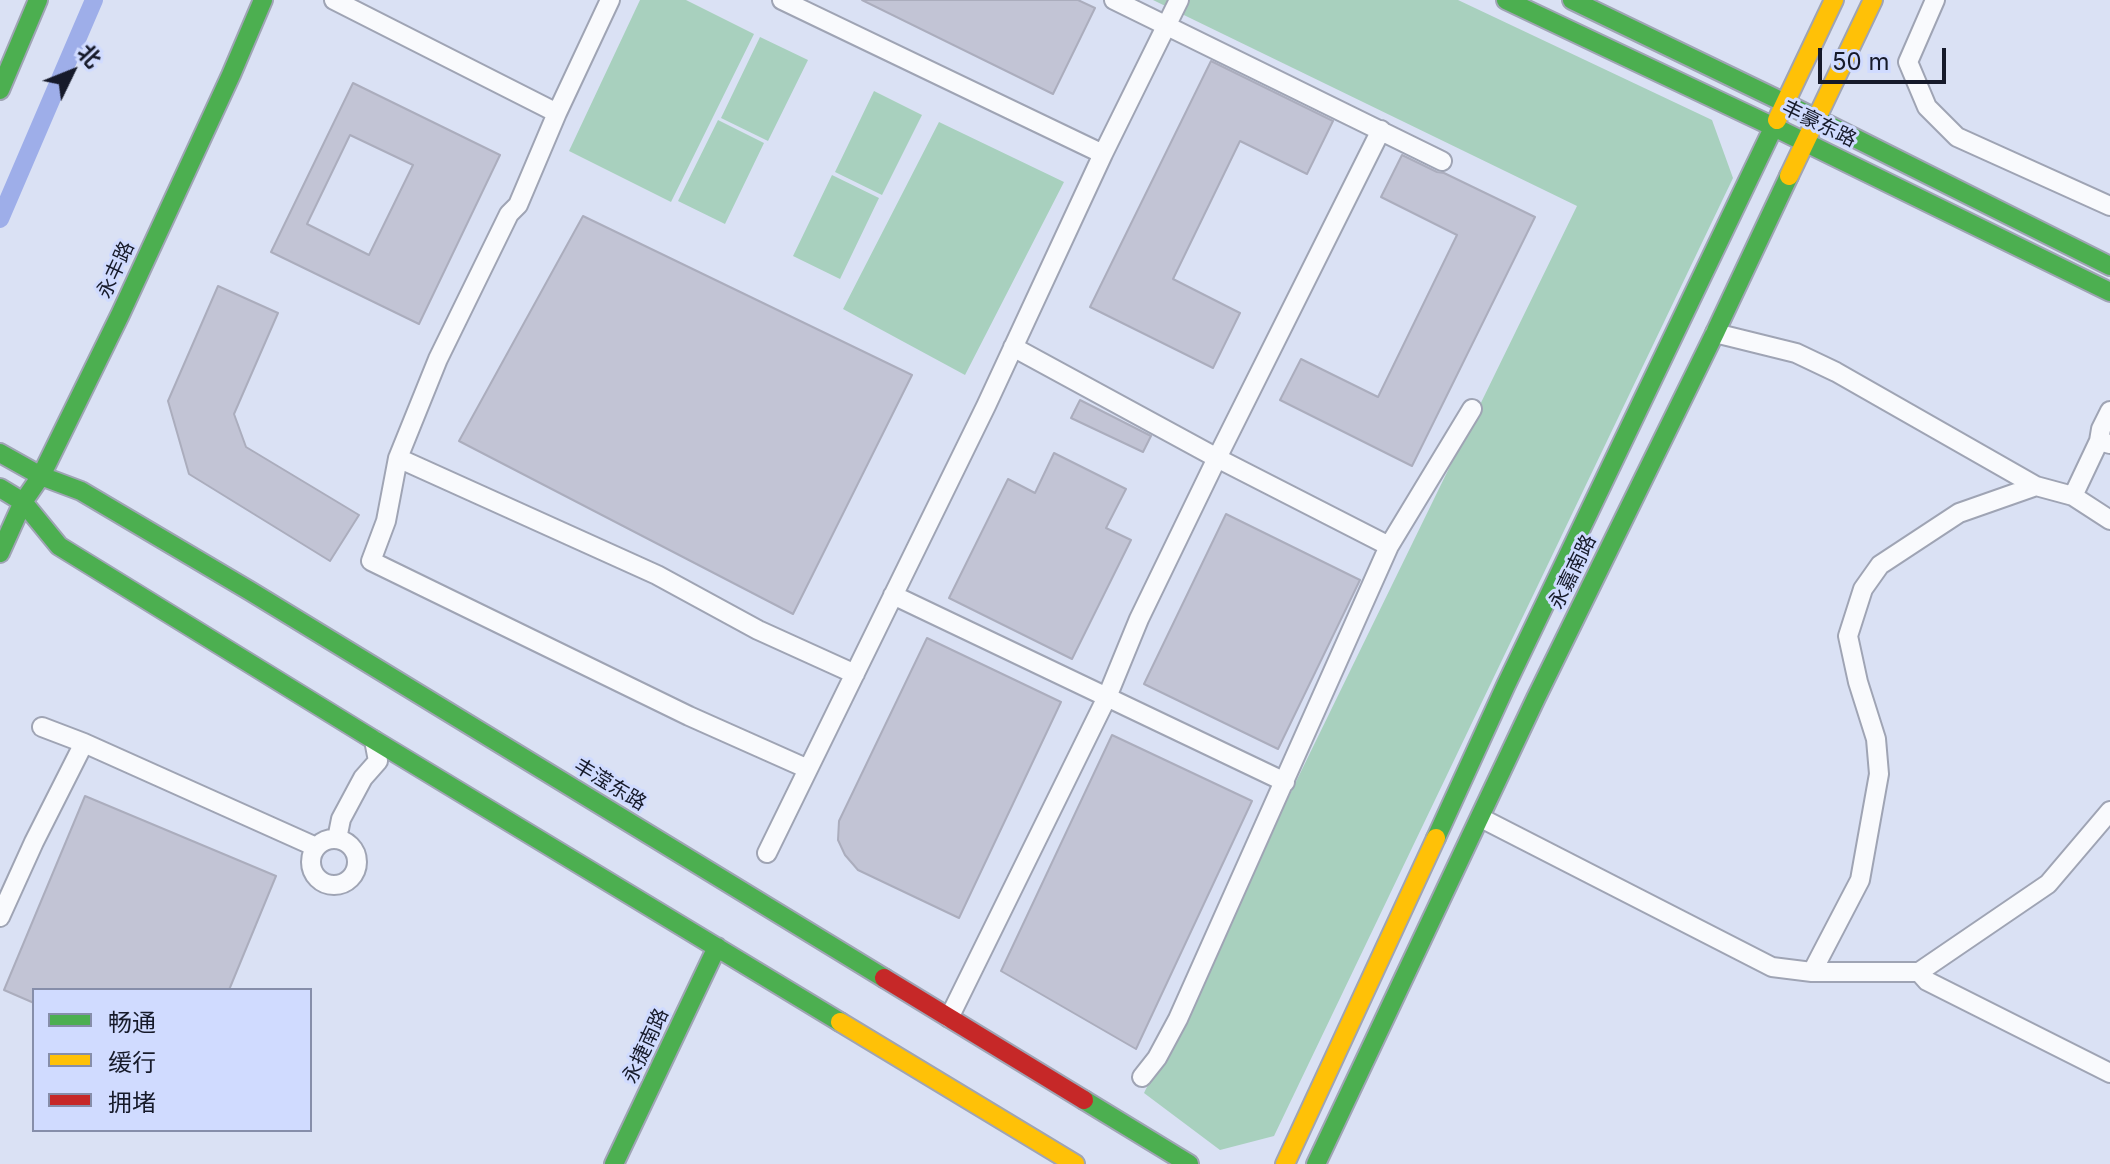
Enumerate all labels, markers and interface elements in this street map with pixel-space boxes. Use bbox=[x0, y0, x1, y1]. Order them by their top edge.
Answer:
north arrow bbox=[32, 32, 112, 112]
scale bar bbox=[1822, 32, 1950, 82]
text: 北 bbox=[73, 39, 107, 73]
text: 50 m bbox=[1832, 47, 1890, 76]
street label: 丰豪东路 bbox=[1778, 96, 1860, 152]
street label: 永丰路 bbox=[92, 238, 140, 302]
street label: 永嘉南路 bbox=[1545, 531, 1601, 613]
street label: 丰滢东路 bbox=[570, 754, 650, 816]
legend bbox=[32, 988, 312, 1132]
street label: 永捷南路 bbox=[618, 1005, 674, 1087]
text: 畅通 bbox=[108, 1008, 156, 1037]
text: 缓行 bbox=[108, 1048, 156, 1077]
text: 拥堵 bbox=[108, 1088, 156, 1117]

